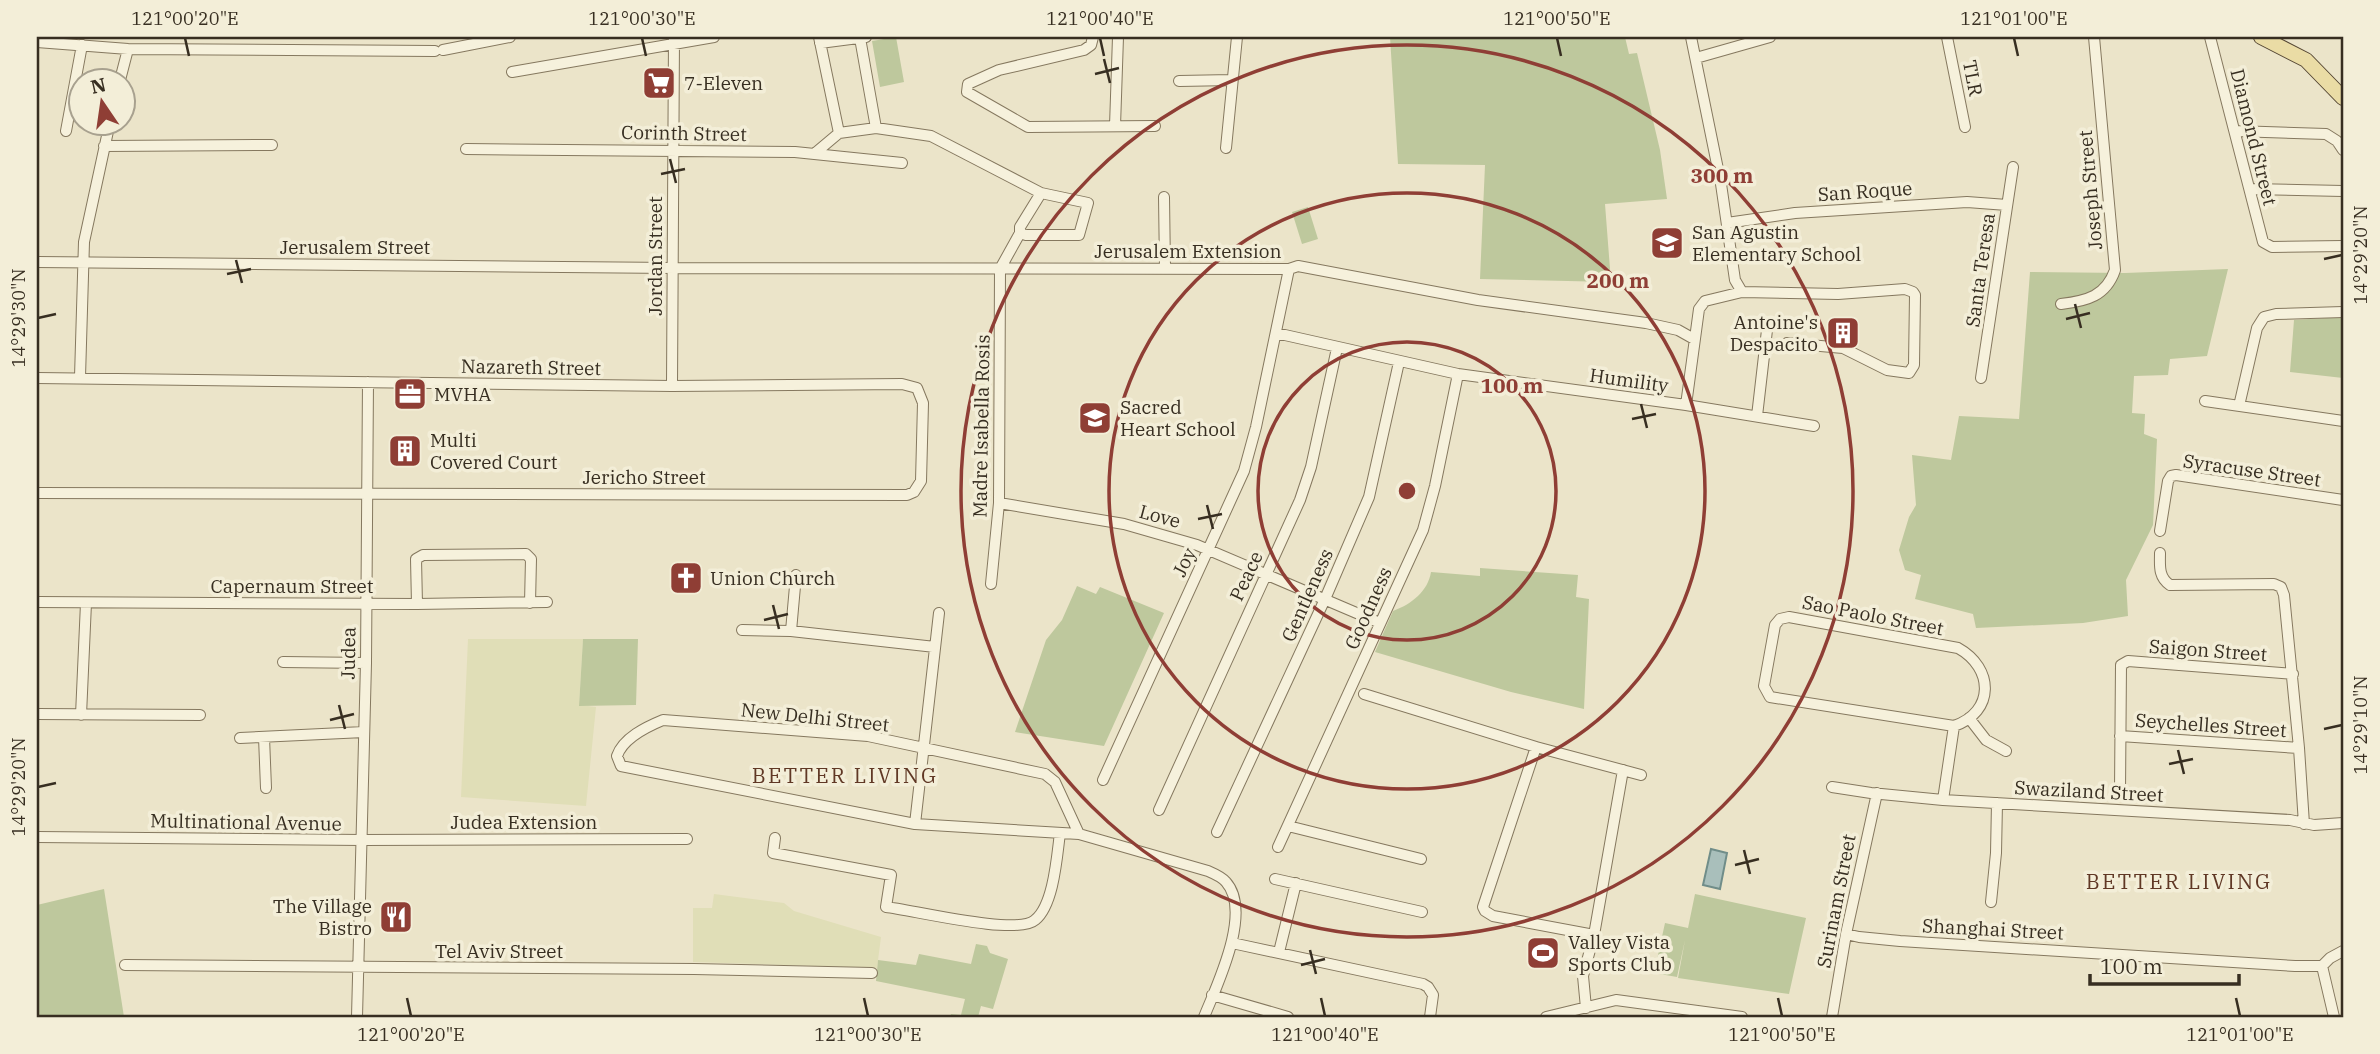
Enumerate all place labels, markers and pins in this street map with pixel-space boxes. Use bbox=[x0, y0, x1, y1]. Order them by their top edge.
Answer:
supermarket icon: 7-Eleven bbox=[640, 64, 678, 102]
place label: 7-Eleven bbox=[684, 71, 763, 95]
place label: San Agustin Elementary School bbox=[1692, 220, 1862, 266]
school or university icon: San Agustin Elementary School bbox=[1648, 224, 1686, 262]
place label: Antoine's Despacito bbox=[1730, 310, 1818, 356]
building icon: Antoine's Despacito bbox=[1824, 314, 1862, 352]
office icon: MVHA bbox=[391, 375, 429, 413]
place label: MVHA bbox=[434, 382, 491, 406]
place label: Sacred Heart School bbox=[1120, 395, 1236, 441]
school or university icon: Sacred Heart School bbox=[1076, 399, 1114, 437]
place label: Multi Covered Court bbox=[430, 428, 558, 474]
building icon: Multi Covered Court bbox=[386, 432, 424, 470]
centre of rings bbox=[1395, 479, 1419, 503]
church icon: Union Church bbox=[667, 559, 705, 597]
place label: Union Church bbox=[710, 566, 836, 590]
place label: The Village Bistro bbox=[273, 894, 372, 940]
restaurant icon: The Village Bistro bbox=[377, 898, 415, 936]
place label: Valley Vista Sports Club bbox=[1568, 930, 1672, 976]
sports icon: Valley Vista Sports Club bbox=[1524, 934, 1562, 972]

